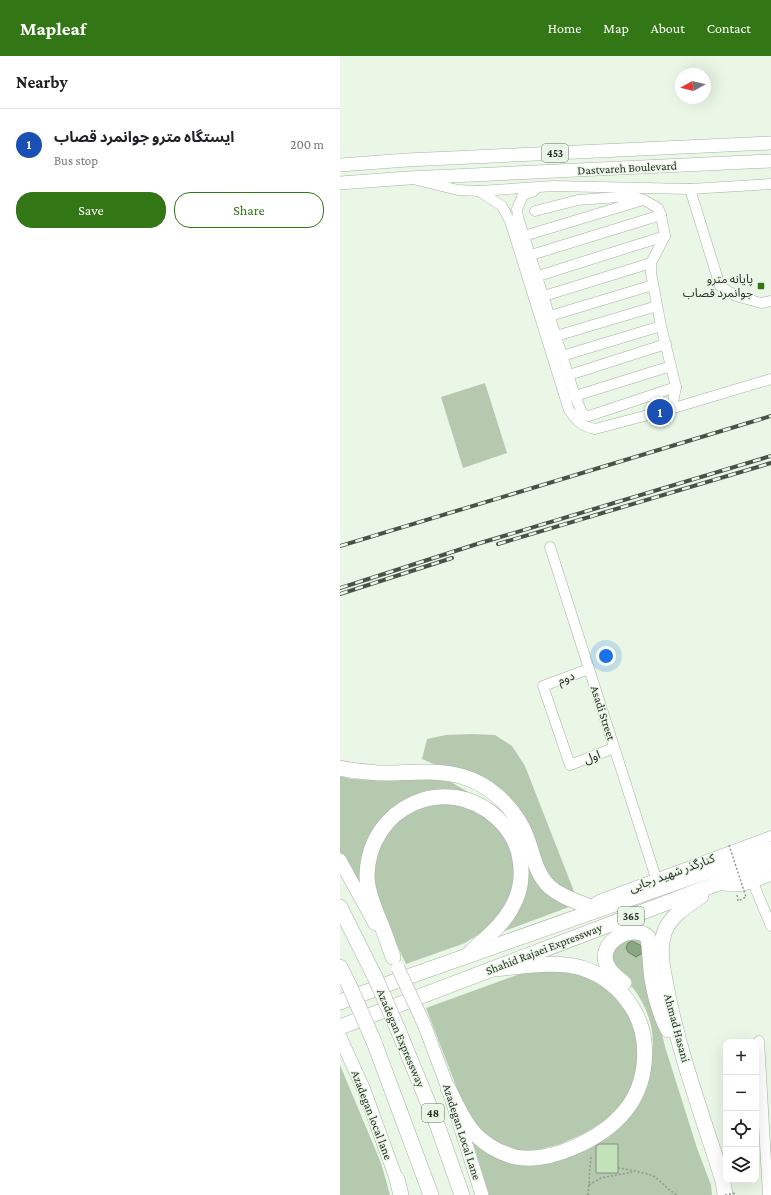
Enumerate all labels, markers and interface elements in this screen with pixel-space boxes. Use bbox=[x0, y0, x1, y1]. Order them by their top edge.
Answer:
text: Mapleaf bbox=[20, 18, 86, 39]
text: Home bbox=[548, 20, 581, 36]
text: Map bbox=[603, 20, 629, 36]
text: About bbox=[651, 20, 685, 36]
text: Contact bbox=[707, 20, 751, 36]
north arrow bbox=[675, 68, 711, 104]
text: Nearby bbox=[16, 73, 68, 92]
text: ایستگاه مترو جوانمرد قصاب bbox=[54, 129, 234, 145]
text: 1 bbox=[27, 137, 31, 152]
text: 200 m bbox=[290, 137, 324, 152]
road number: 453 bbox=[542, 144, 568, 162]
text: Bus stop bbox=[54, 153, 98, 168]
street label: Dastvareh Boulevard bbox=[577, 158, 678, 178]
button: Save bbox=[16, 192, 166, 228]
button: Share bbox=[174, 192, 324, 228]
place label: پایانه مترو جوانمرد قصاب bbox=[683, 272, 753, 300]
marker: پایانه مترو جوانمرد قصاب bbox=[756, 281, 766, 291]
pin: 1 bbox=[647, 397, 673, 427]
your location bbox=[596, 646, 616, 666]
street label: دوم bbox=[556, 668, 577, 689]
street label: Asadi Street bbox=[588, 684, 619, 743]
street label: اول bbox=[582, 747, 602, 767]
street label: کنارگذر شهید رجایی bbox=[627, 851, 718, 895]
road number: 365 bbox=[618, 907, 644, 925]
street label: Shahid Rajaei Expressway bbox=[484, 920, 605, 978]
street label: Azadegan Expressway bbox=[374, 987, 428, 1090]
street label: Ahmad Hasani bbox=[661, 992, 693, 1064]
map controls bbox=[723, 1039, 759, 1183]
button: + bbox=[723, 1039, 759, 1075]
street label: Azadegan local lane bbox=[349, 1068, 395, 1162]
button: − bbox=[723, 1075, 759, 1111]
street label: Azadegan Local Lane bbox=[440, 1082, 484, 1182]
road number: 48 bbox=[422, 1104, 444, 1122]
button: locate bbox=[723, 1111, 759, 1147]
button: layers bbox=[723, 1147, 759, 1183]

